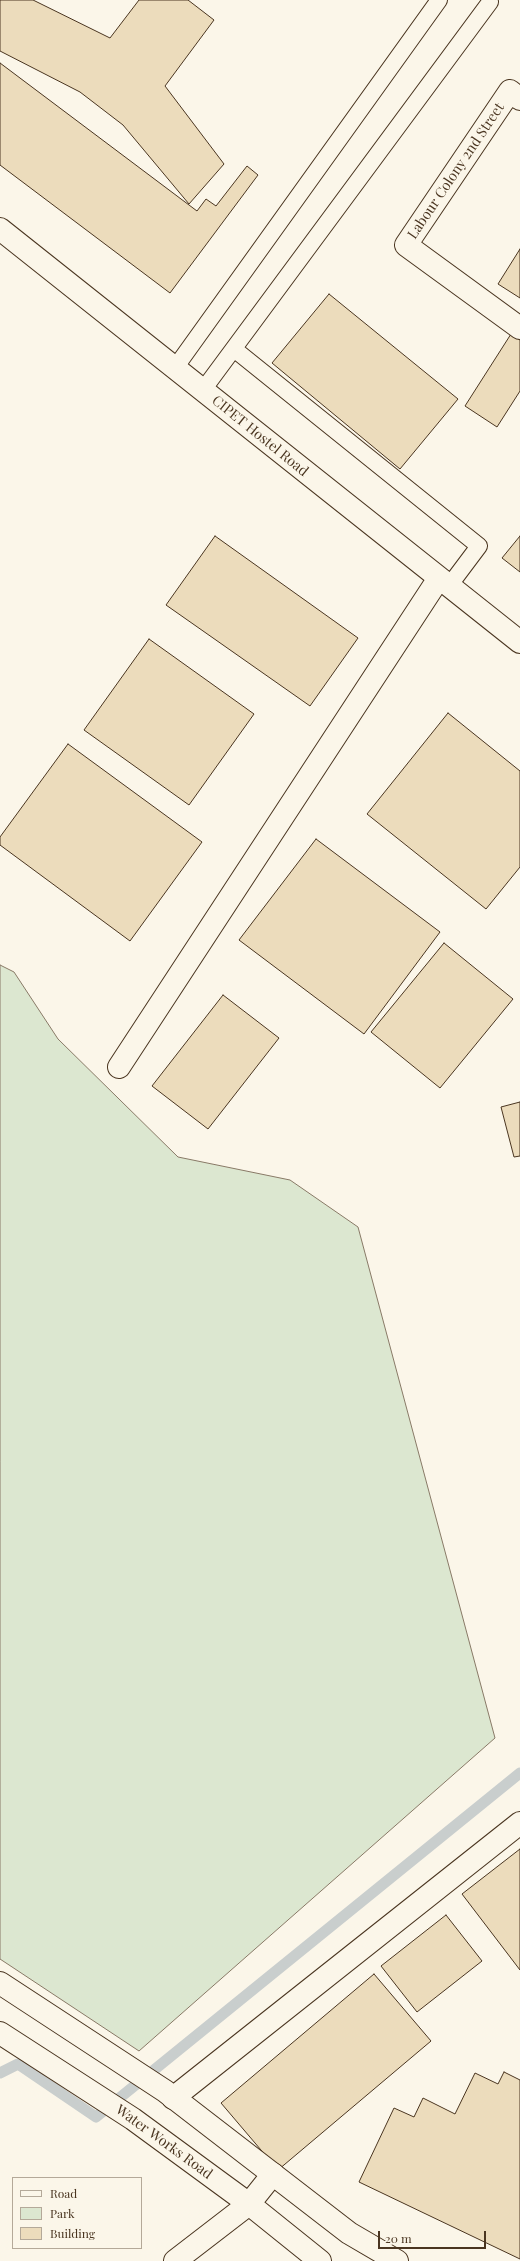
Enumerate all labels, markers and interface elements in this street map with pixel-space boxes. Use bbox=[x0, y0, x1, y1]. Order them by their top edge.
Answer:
street label: Labour Colony 2nd Street bbox=[404, 100, 508, 242]
street label: CIPET Hostel Road bbox=[209, 392, 311, 480]
street label: Water Works Road bbox=[112, 2101, 216, 2183]
legend bbox=[12, 2177, 142, 2249]
text: Road bbox=[50, 2185, 77, 2201]
text: Park bbox=[50, 2205, 75, 2221]
scale bar bbox=[380, 2223, 488, 2249]
text: Building bbox=[50, 2225, 95, 2241]
text: 20 m bbox=[385, 2230, 412, 2246]

